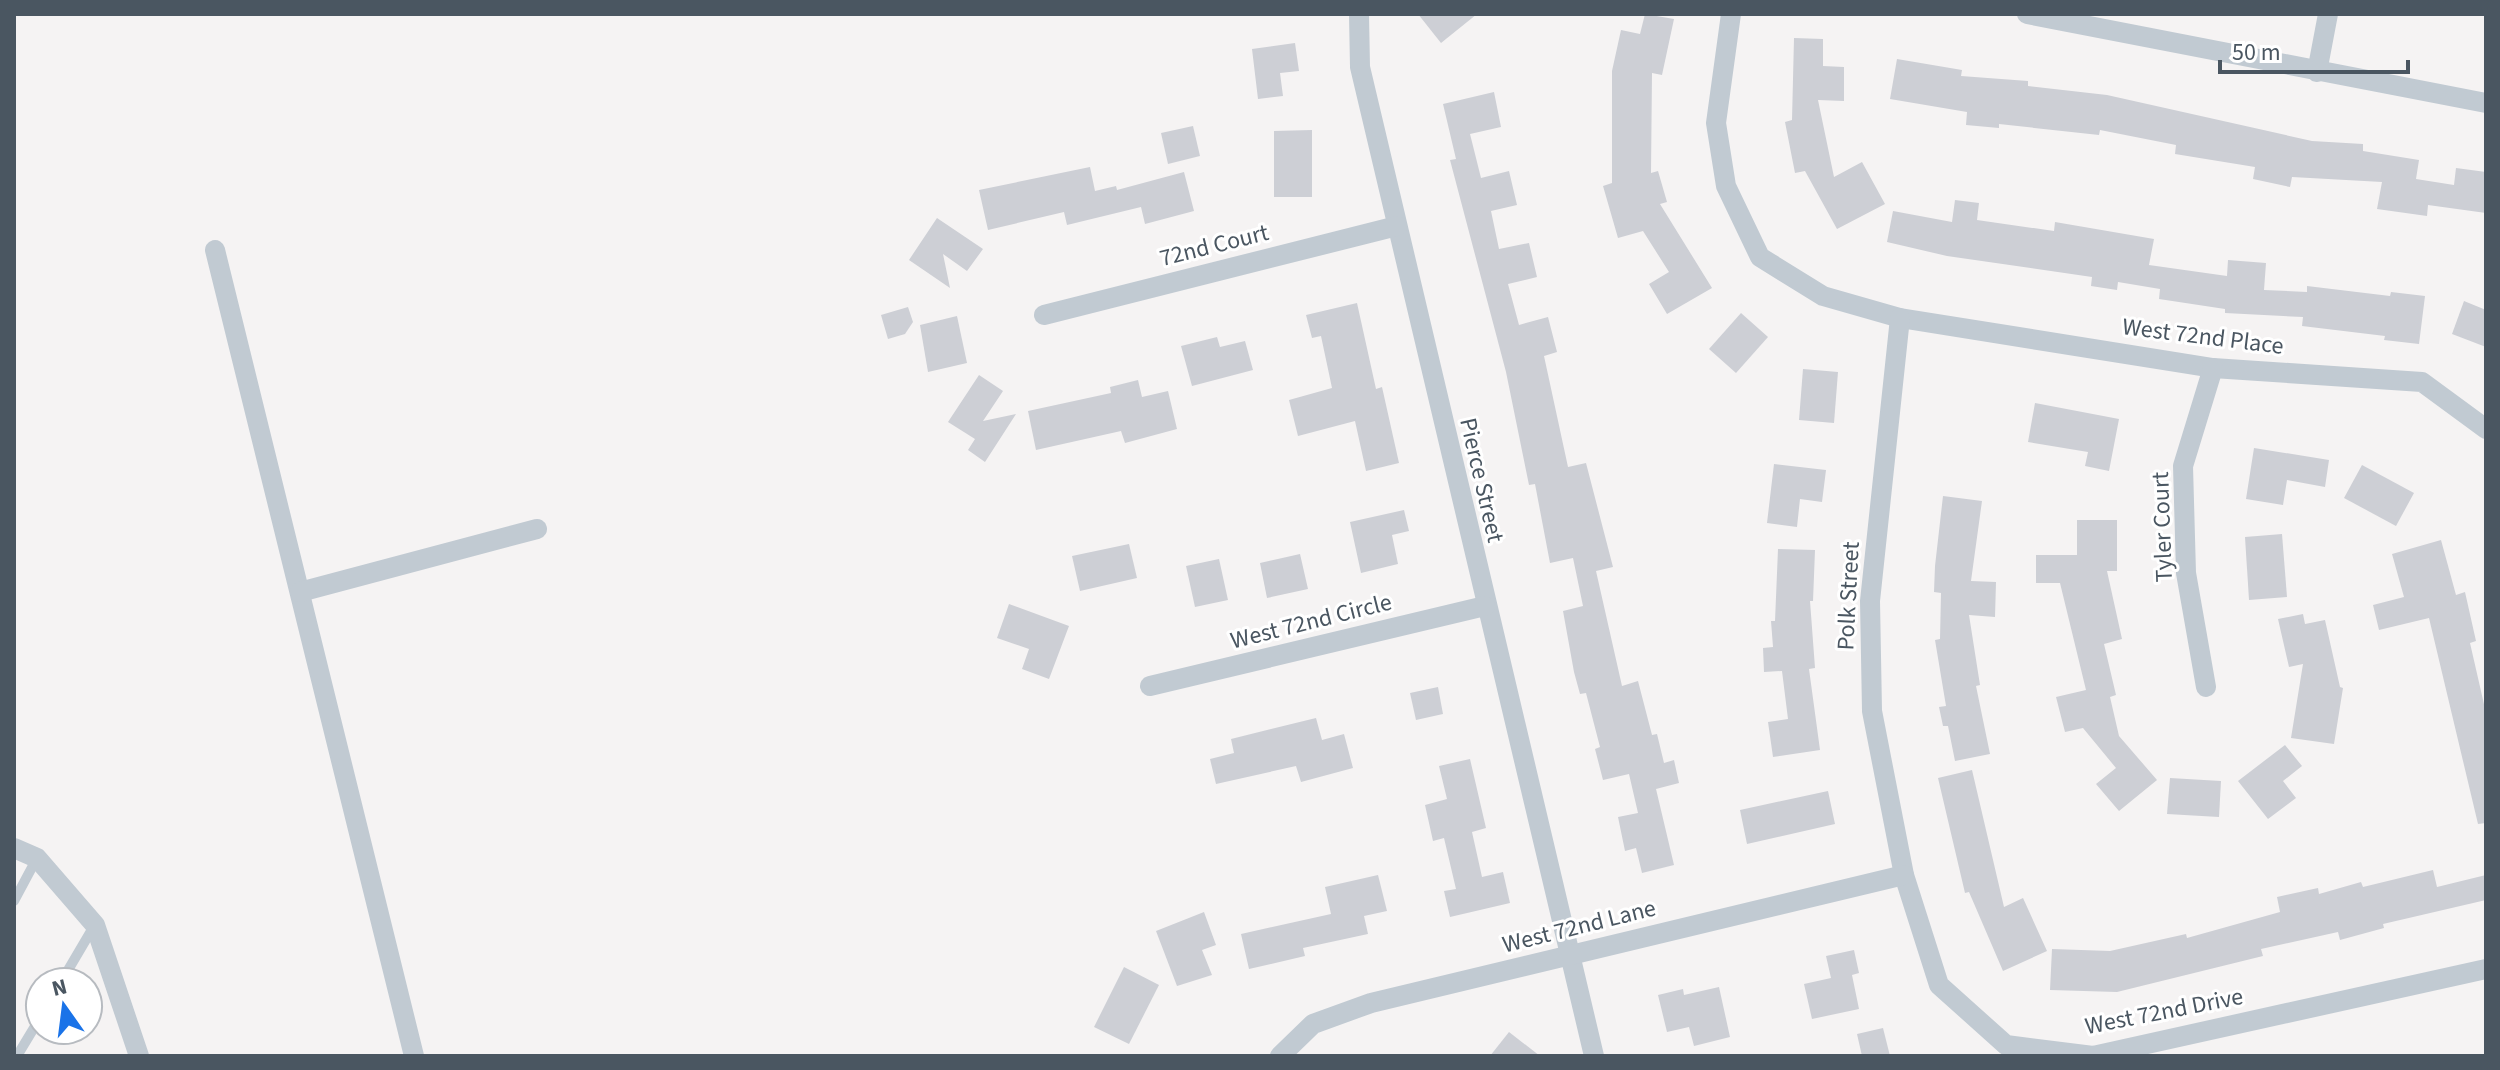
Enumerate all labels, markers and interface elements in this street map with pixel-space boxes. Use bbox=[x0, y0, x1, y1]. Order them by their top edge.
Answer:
scale bar bbox=[2220, 24, 2408, 74]
text: 50 m bbox=[2232, 35, 2281, 70]
street label: 72nd Court bbox=[1156, 215, 1272, 276]
street label: West 72nd Place bbox=[2120, 309, 2286, 364]
street label: Pierce Street bbox=[1450, 414, 1513, 546]
street label: Tyler Court bbox=[2143, 471, 2182, 583]
street label: Polk Street bbox=[1828, 541, 1869, 651]
street label: West 72nd Circle bbox=[1227, 585, 1395, 658]
street label: West 72nd Lane bbox=[1499, 890, 1660, 962]
north arrow bbox=[24, 966, 104, 1046]
text: N bbox=[48, 970, 70, 1005]
street label: West 72nd Drive bbox=[2082, 979, 2246, 1044]

